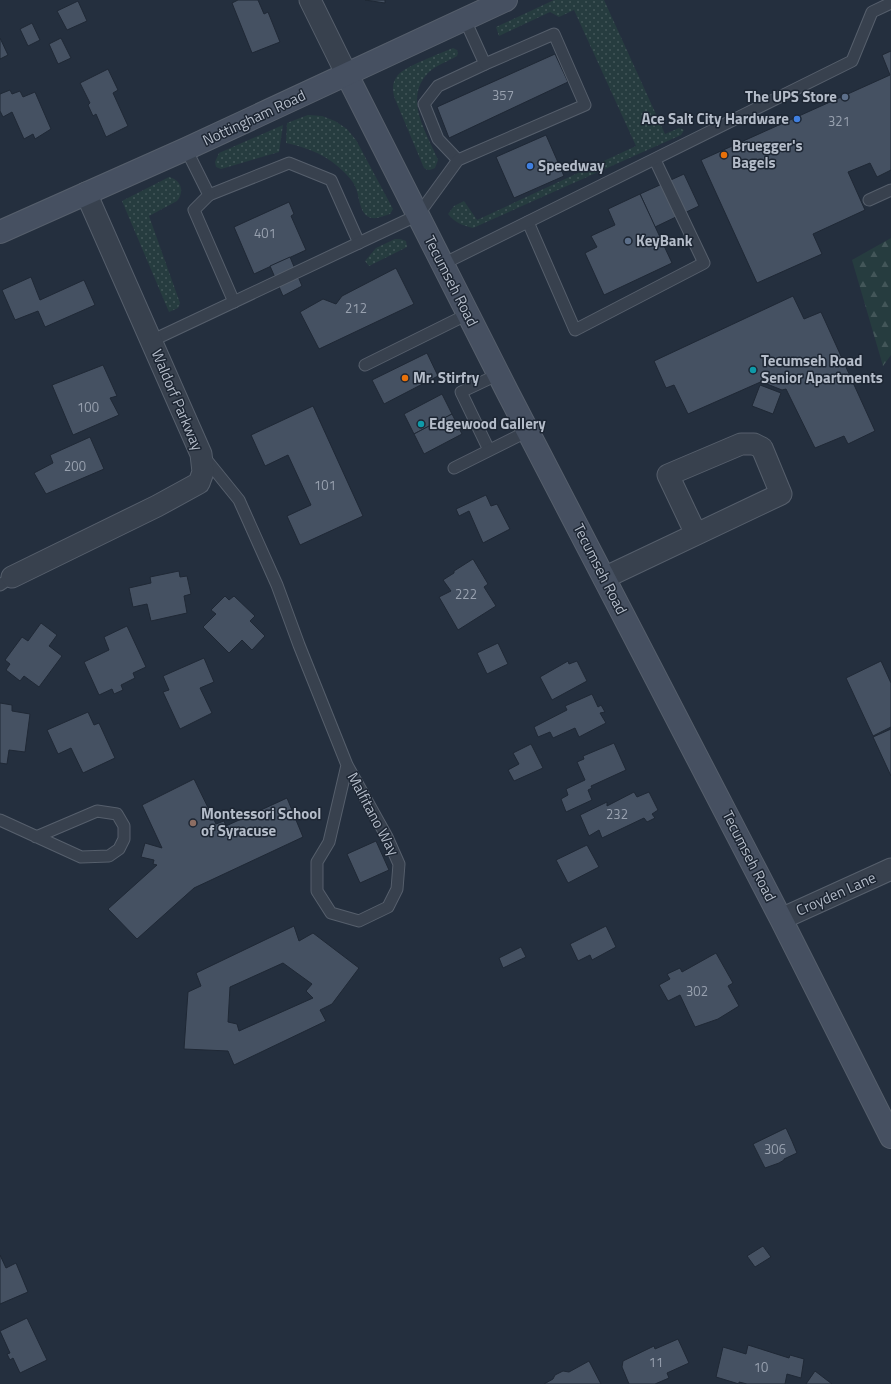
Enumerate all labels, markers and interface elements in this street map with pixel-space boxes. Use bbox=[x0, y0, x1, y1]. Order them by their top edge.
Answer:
street label: Nottingham Road bbox=[198, 84, 309, 152]
house number: 357 bbox=[492, 85, 514, 105]
place label: The UPS Store bbox=[745, 85, 837, 108]
marker: The UPS Store bbox=[840, 92, 850, 102]
place label: Ace Salt City Hardware bbox=[641, 107, 789, 130]
house number: 321 bbox=[828, 111, 850, 131]
marker: Ace Salt City Hardware bbox=[792, 114, 802, 124]
place label: Bruegger's Bagels bbox=[732, 134, 803, 174]
marker: Bruegger's Bagels bbox=[719, 150, 729, 160]
place label: Speedway bbox=[538, 154, 605, 177]
marker: Speedway bbox=[525, 161, 535, 171]
house number: 401 bbox=[254, 223, 276, 243]
place label: KeyBank bbox=[636, 229, 693, 252]
street label: Tecumseh Road bbox=[419, 231, 484, 330]
marker: KeyBank bbox=[623, 236, 633, 246]
house number: 212 bbox=[345, 298, 367, 318]
street label: Waldorf Parkway bbox=[146, 346, 209, 454]
place label: Tecumseh Road Senior Apartments bbox=[761, 349, 883, 389]
marker: Tecumseh Road Senior Apartments bbox=[748, 365, 758, 375]
place label: Mr. Stirfry bbox=[413, 366, 480, 389]
marker: Mr. Stirfry bbox=[400, 373, 410, 383]
house number: 100 bbox=[77, 397, 99, 417]
place label: Edgewood Gallery bbox=[429, 412, 546, 435]
marker: Edgewood Gallery bbox=[416, 419, 426, 429]
house number: 200 bbox=[64, 456, 86, 476]
house number: 101 bbox=[314, 475, 336, 495]
street label: Tecumseh Road bbox=[568, 519, 633, 618]
house number: 222 bbox=[455, 584, 477, 604]
street label: Malfitano Way bbox=[342, 768, 405, 860]
place label: Montessori School of Syracuse bbox=[201, 802, 321, 842]
house number: 232 bbox=[606, 804, 628, 824]
street label: Tecumseh Road bbox=[717, 806, 782, 905]
marker: Montessori School of Syracuse bbox=[188, 818, 198, 828]
street label: Croyden Lane bbox=[792, 866, 879, 921]
house number: 302 bbox=[686, 981, 708, 1001]
house number: 306 bbox=[764, 1139, 786, 1159]
house number: 11 bbox=[649, 1352, 663, 1372]
house number: 10 bbox=[754, 1357, 768, 1377]

